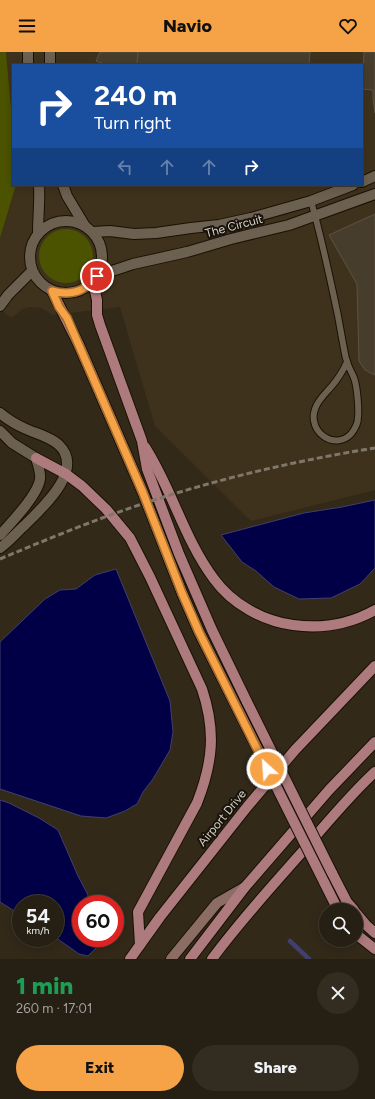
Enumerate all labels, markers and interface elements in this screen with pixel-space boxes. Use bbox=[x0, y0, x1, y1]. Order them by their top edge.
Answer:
icon: menu bbox=[16, 15, 38, 37]
text: Navio bbox=[163, 15, 212, 37]
icon: heart bbox=[337, 15, 359, 37]
text: 240 m bbox=[94, 78, 177, 112]
icon: right bbox=[28, 80, 80, 132]
text: Turn right bbox=[94, 112, 171, 134]
icon: left bbox=[114, 156, 136, 178]
icon: ahead bbox=[156, 156, 178, 178]
icon: ahead bbox=[198, 156, 220, 178]
icon: right bbox=[240, 156, 262, 178]
street label: The Circuit bbox=[204, 212, 265, 240]
pin bbox=[80, 259, 114, 293]
icon: arrive bbox=[86, 265, 108, 287]
position arrow bbox=[246, 748, 288, 790]
street label: Airport Drive bbox=[195, 787, 249, 849]
speed limit sign: 60 bbox=[72, 895, 124, 947]
map controls bbox=[319, 903, 363, 947]
button: search bbox=[319, 903, 363, 947]
text: 54 bbox=[26, 904, 50, 928]
text: km/h bbox=[27, 924, 49, 937]
text: 1 min bbox=[16, 971, 73, 1000]
button: close bbox=[317, 972, 359, 1014]
text: 260 m · 17:01 bbox=[16, 1001, 92, 1016]
button: Exit bbox=[16, 1045, 184, 1091]
button: Share bbox=[192, 1045, 359, 1091]

